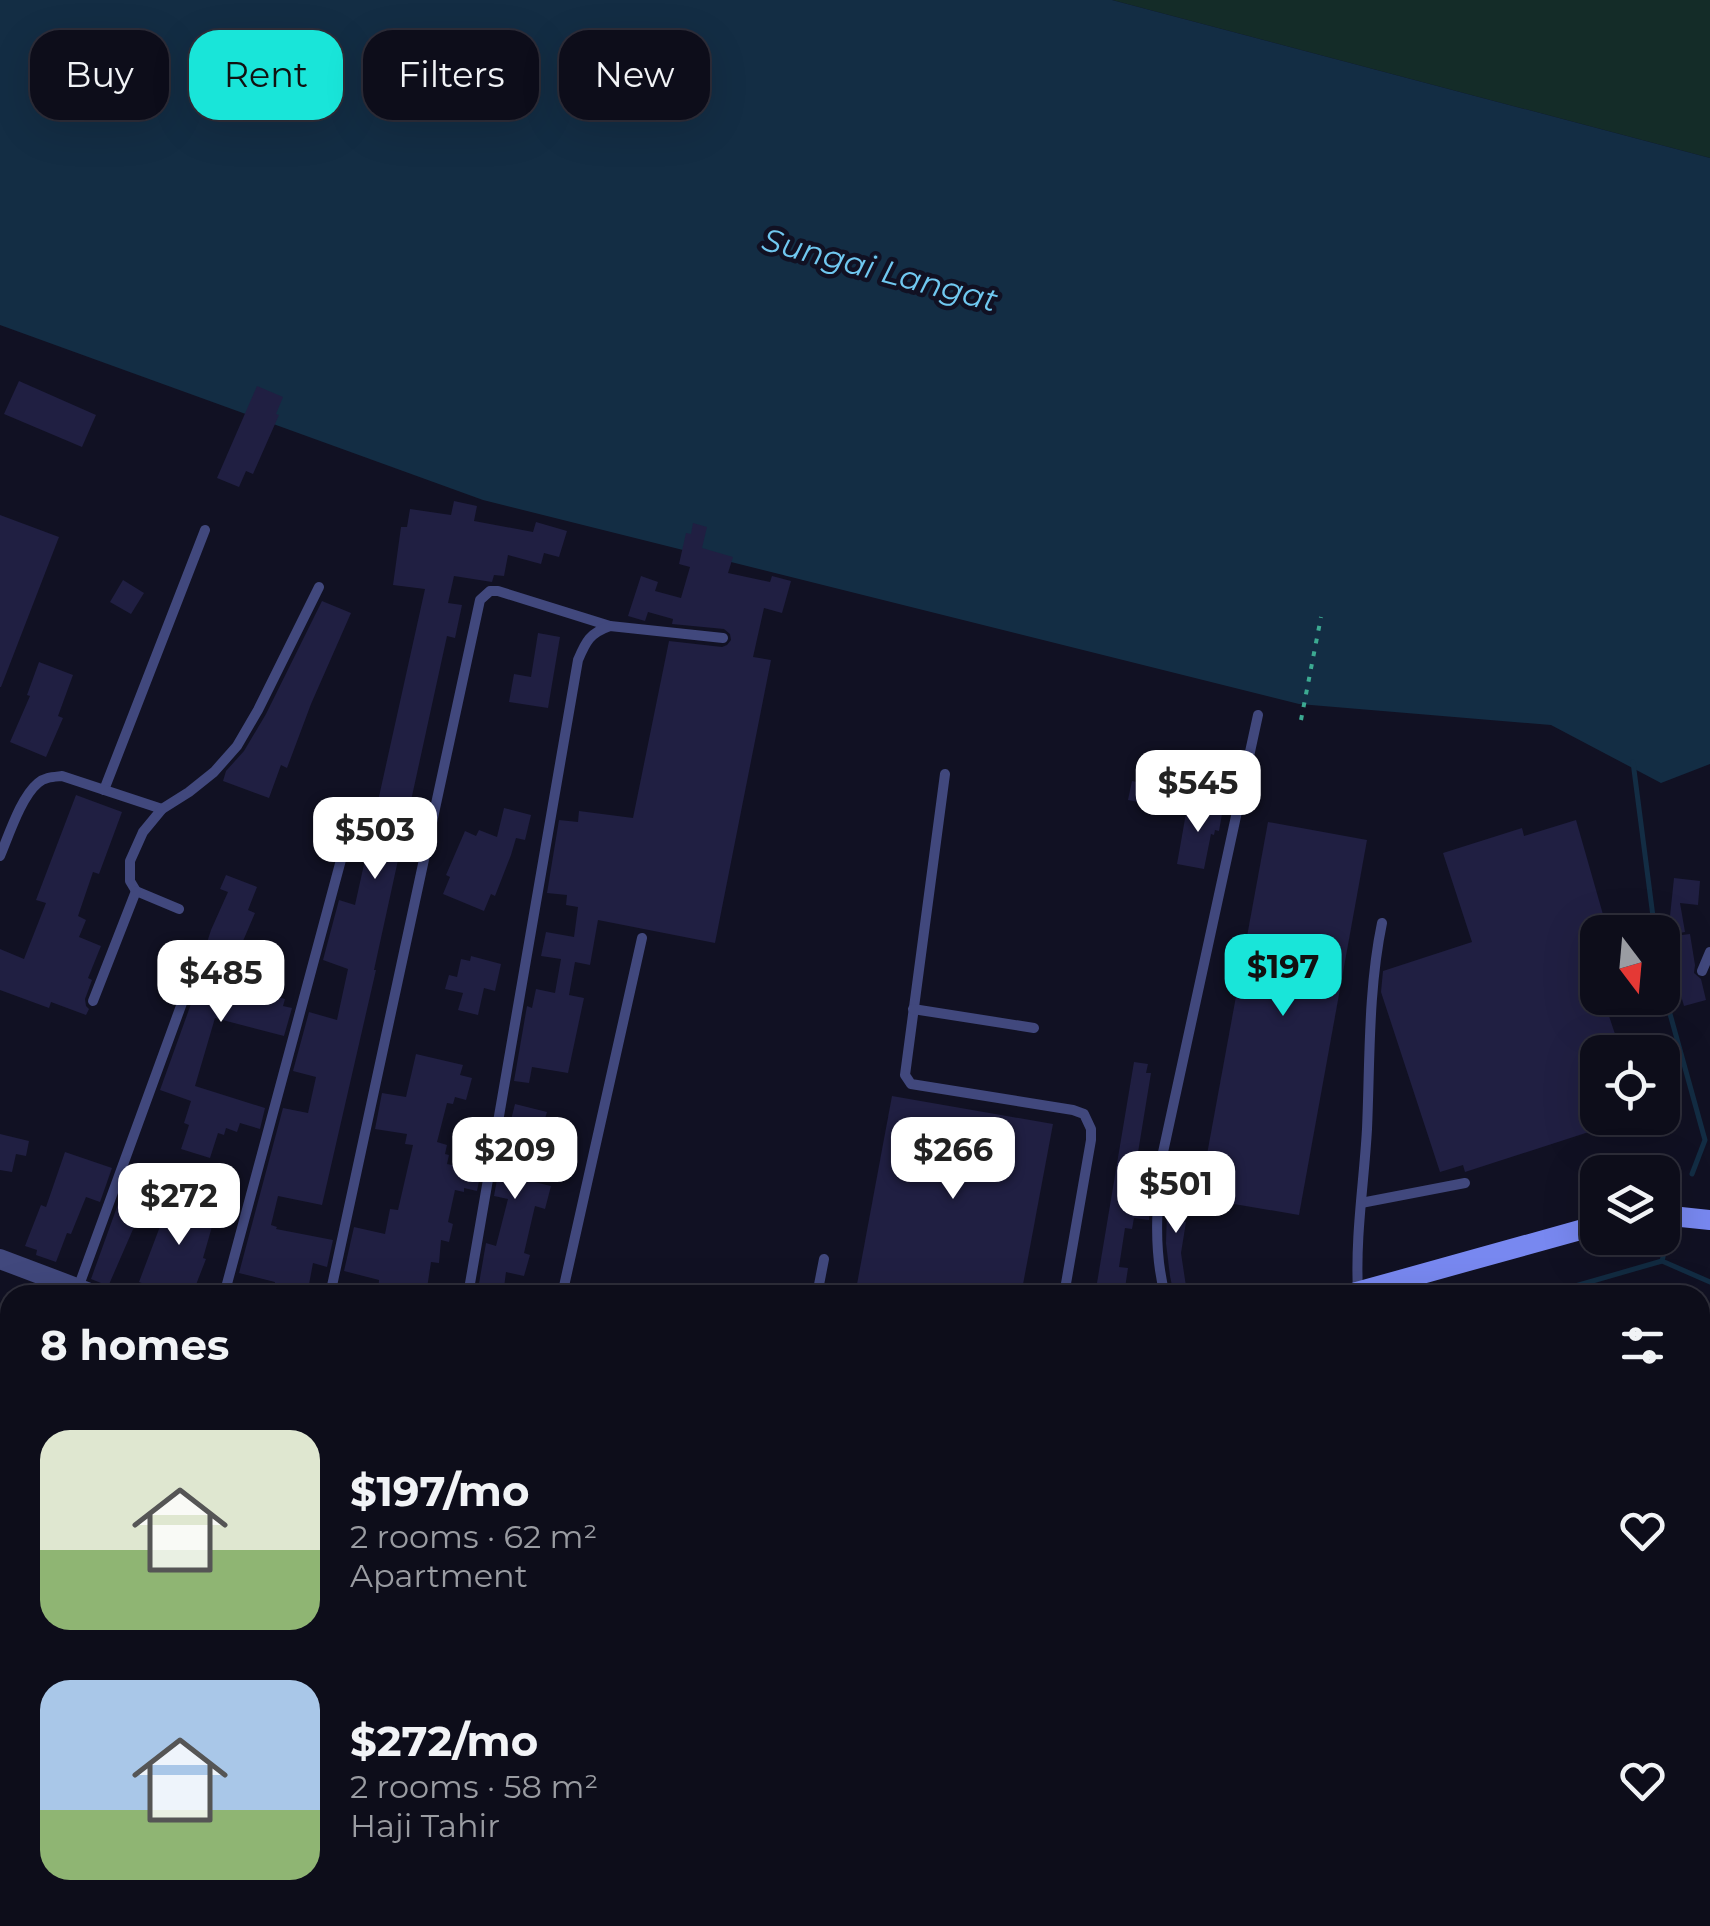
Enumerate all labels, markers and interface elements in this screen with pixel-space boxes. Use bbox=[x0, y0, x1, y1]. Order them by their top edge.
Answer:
chip: Buy bbox=[30, 30, 169, 120]
chip: Rent bbox=[189, 30, 343, 120]
chip: Filters bbox=[363, 30, 539, 120]
chip: New bbox=[559, 30, 710, 120]
water label: Sungai Langat bbox=[758, 219, 1002, 320]
pin: $545 bbox=[1139, 750, 1257, 835]
text: $545 bbox=[1158, 763, 1238, 802]
pin: $503 bbox=[316, 797, 434, 882]
text: $503 bbox=[335, 810, 415, 849]
north arrow bbox=[1580, 915, 1680, 1015]
map controls bbox=[1580, 915, 1680, 1255]
pin: $197 bbox=[1224, 934, 1342, 1019]
pin: $485 bbox=[162, 940, 280, 1025]
text: $197 bbox=[1247, 947, 1319, 986]
text: $485 bbox=[179, 953, 263, 992]
button: locate bbox=[1580, 1035, 1680, 1135]
pin: $209 bbox=[456, 1117, 574, 1202]
pin: $266 bbox=[894, 1117, 1012, 1202]
text: $209 bbox=[474, 1130, 556, 1169]
text: $266 bbox=[913, 1130, 993, 1169]
pin: $501 bbox=[1117, 1151, 1235, 1236]
button: layers bbox=[1580, 1155, 1680, 1255]
pin: $272 bbox=[120, 1163, 238, 1248]
text: $501 bbox=[1139, 1164, 1213, 1203]
text: $272 bbox=[140, 1176, 218, 1215]
icon: filters bbox=[1615, 1318, 1670, 1373]
text: 8 homes bbox=[40, 1319, 229, 1371]
text: $197/mo bbox=[350, 1465, 529, 1517]
icon: home bbox=[120, 1470, 240, 1590]
icon: heart bbox=[1615, 1503, 1670, 1558]
text: 2 rooms · 62 m² bbox=[350, 1517, 597, 1556]
text: Apartment bbox=[350, 1556, 528, 1595]
text: $272/mo bbox=[350, 1715, 538, 1767]
icon: home bbox=[120, 1720, 240, 1840]
icon: heart bbox=[1615, 1753, 1670, 1808]
text: 2 rooms · 58 m² bbox=[350, 1767, 598, 1806]
text: Haji Tahir bbox=[350, 1806, 500, 1845]

